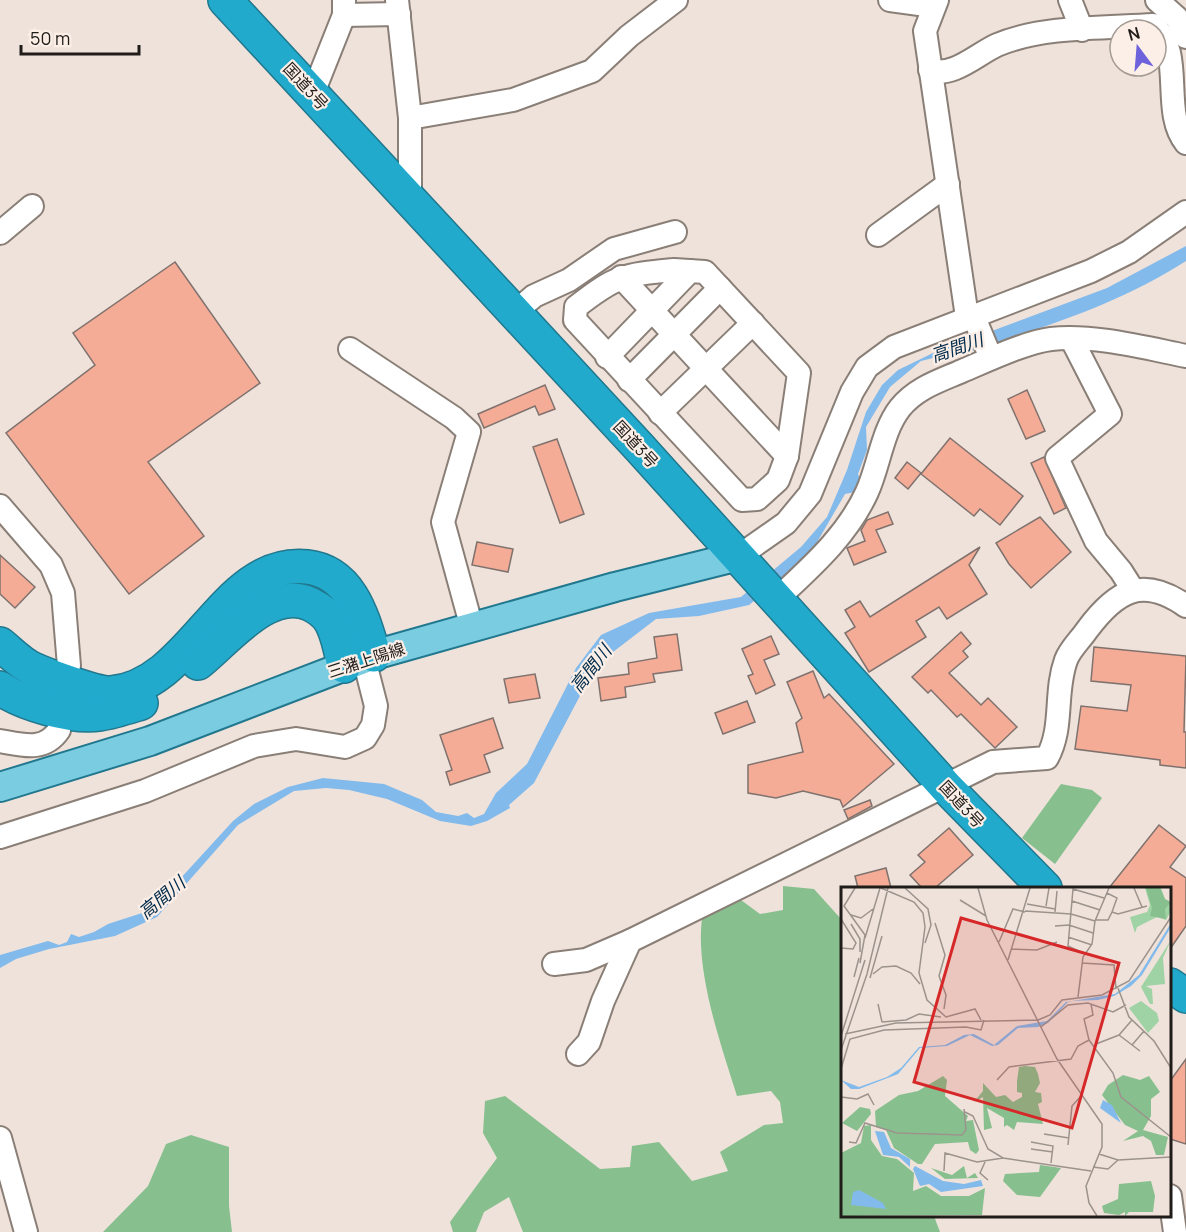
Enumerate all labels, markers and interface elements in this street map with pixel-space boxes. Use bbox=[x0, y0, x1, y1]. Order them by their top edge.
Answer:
scale bar bbox=[21, 18, 140, 56]
north arrow bbox=[1108, 18, 1168, 78]
text: N bbox=[1125, 21, 1142, 46]
text: 50 m bbox=[30, 26, 70, 50]
street label: 国道3号 bbox=[279, 58, 333, 114]
water label: 高間川 bbox=[927, 326, 988, 367]
street label: 国道3号 bbox=[609, 416, 663, 472]
street label: 三潴上陽線 bbox=[325, 637, 407, 683]
water label: 高間川 bbox=[564, 638, 618, 697]
street label: 国道3号 bbox=[935, 776, 989, 832]
water label: 高間川 bbox=[133, 869, 191, 924]
inset map bbox=[841, 887, 1171, 1217]

